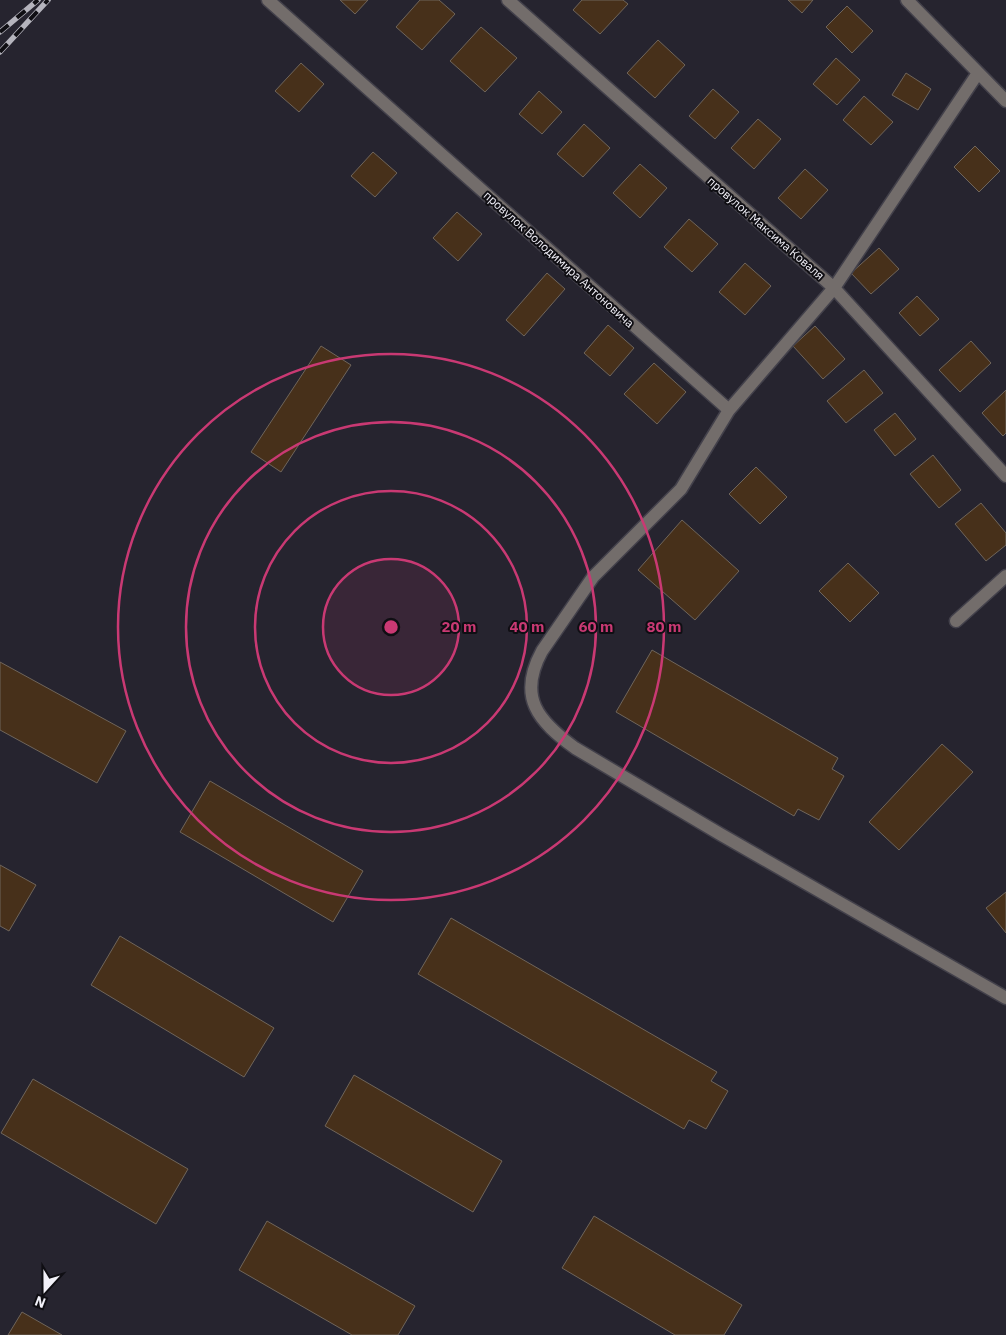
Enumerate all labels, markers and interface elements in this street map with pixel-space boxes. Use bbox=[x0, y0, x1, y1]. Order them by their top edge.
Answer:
street label: провулок Максима Коваля bbox=[705, 173, 827, 283]
street label: провулок Володимира Антоновича bbox=[481, 187, 638, 331]
text: 20 m bbox=[442, 617, 476, 636]
text: 40 m bbox=[510, 617, 544, 636]
text: 60 m bbox=[579, 617, 613, 636]
text: 80 m bbox=[647, 617, 681, 636]
centre of rings bbox=[382, 618, 400, 636]
north arrow bbox=[20, 1265, 70, 1315]
text: N bbox=[32, 1292, 48, 1312]

